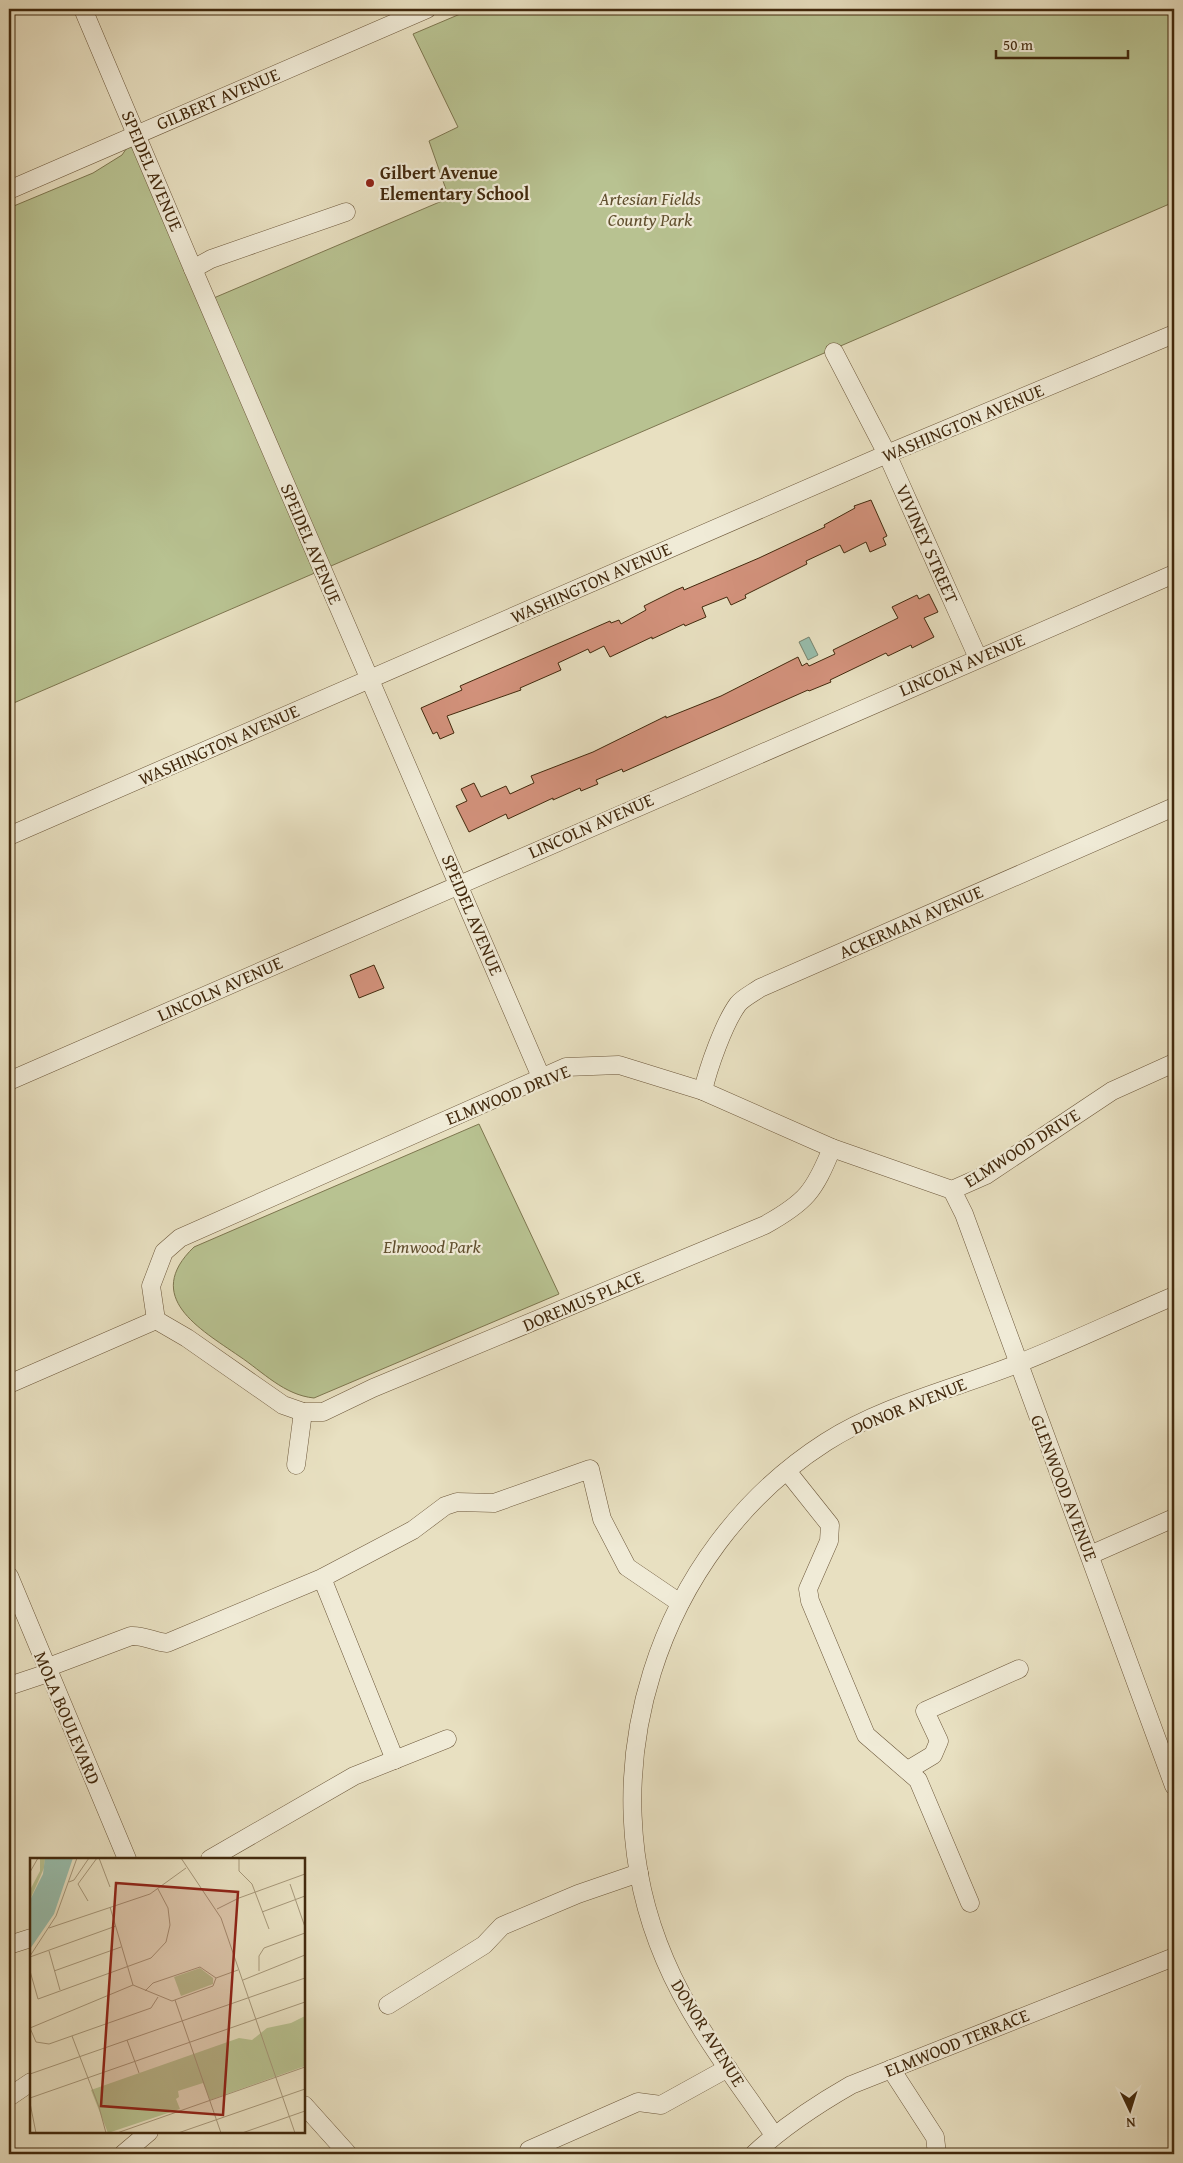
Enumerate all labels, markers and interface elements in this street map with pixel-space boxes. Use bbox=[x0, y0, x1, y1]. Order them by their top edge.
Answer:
scale bar bbox=[996, 28, 1128, 60]
text: 50 m bbox=[1003, 34, 1034, 55]
street label: GILBERT AVENUE bbox=[152, 60, 284, 137]
street label: SPEIDEL AVENUE bbox=[115, 106, 190, 235]
place label: Gilbert Avenue Elementary School bbox=[380, 159, 530, 207]
marker: Gilbert Avenue Elementary School bbox=[364, 177, 376, 189]
park label: Artesian Fields County Park bbox=[598, 185, 701, 233]
street label: WASHINGTON AVENUE bbox=[878, 376, 1048, 469]
street label: SPEIDEL AVENUE bbox=[274, 479, 349, 608]
street label: VIVINEY STREET bbox=[889, 480, 966, 608]
street label: WASHINGTON AVENUE bbox=[506, 535, 675, 630]
street label: LINCOLN AVENUE bbox=[895, 626, 1029, 703]
street label: WASHINGTON AVENUE bbox=[134, 697, 303, 792]
street label: LINCOLN AVENUE bbox=[524, 786, 658, 865]
street label: SPEIDEL AVENUE bbox=[435, 850, 510, 979]
street label: ACKERMAN AVENUE bbox=[834, 878, 987, 965]
street label: LINCOLN AVENUE bbox=[153, 949, 287, 1028]
street label: ELMWOOD DRIVE bbox=[442, 1057, 574, 1132]
street label: ELMWOOD DRIVE bbox=[959, 1101, 1085, 1194]
park label: Elmwood Park bbox=[382, 1233, 482, 1260]
street label: DOREMUS PLACE bbox=[518, 1263, 647, 1338]
street label: DONOR AVENUE bbox=[847, 1370, 970, 1441]
street label: GLENWOOD AVENUE bbox=[1024, 1411, 1105, 1565]
street label: MOLA BOULEVARD bbox=[27, 1647, 108, 1789]
inset map bbox=[30, 1858, 305, 2133]
street label: DONOR AVENUE bbox=[665, 1974, 752, 2092]
street label: ELMWOOD TERRACE bbox=[880, 2001, 1033, 2084]
north arrow bbox=[1106, 2086, 1156, 2136]
text: N bbox=[1125, 2113, 1136, 2133]

